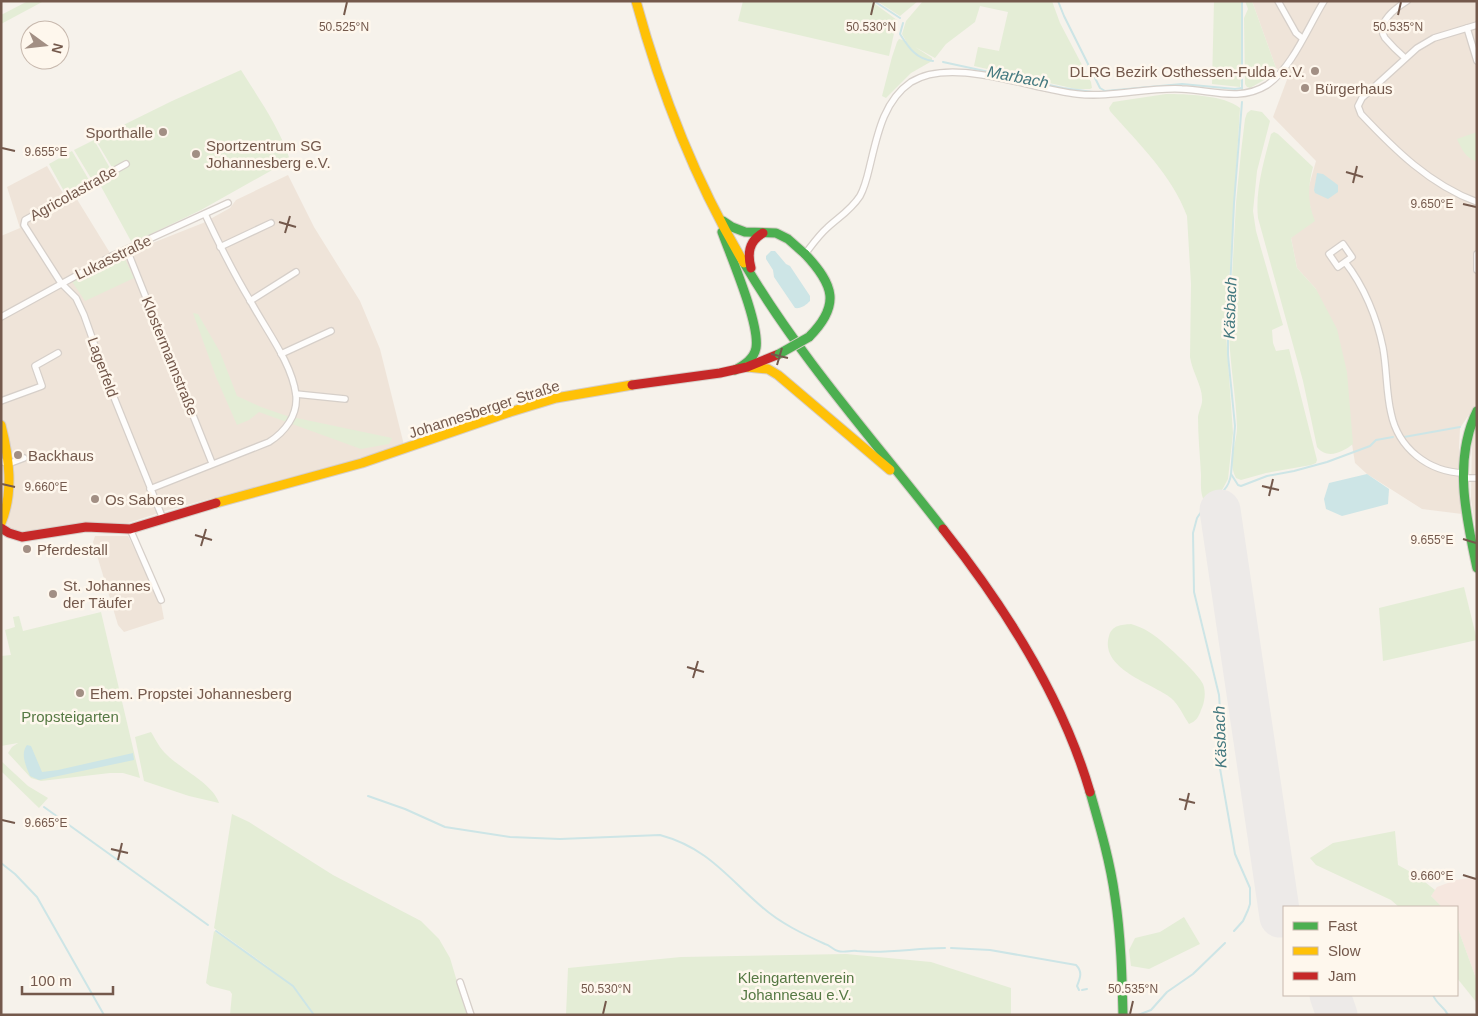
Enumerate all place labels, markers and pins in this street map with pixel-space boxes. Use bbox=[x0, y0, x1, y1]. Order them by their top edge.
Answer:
place label: DLRG Bezirk Osthessen-Fulda e.V. bbox=[1070, 63, 1305, 80]
marker: DLRG Bezirk Osthessen-Fulda e.V. bbox=[1309, 65, 1321, 77]
place label: Bürgerhaus bbox=[1315, 80, 1393, 97]
marker: Bürgerhaus bbox=[1299, 82, 1311, 94]
place label: Sporthalle bbox=[85, 124, 153, 141]
marker: Sporthalle bbox=[157, 126, 169, 138]
place label: Sportzentrum SG Johannesberg e.V. bbox=[206, 137, 331, 171]
marker: Sportzentrum SG Johannesberg e.V. bbox=[190, 148, 202, 160]
place label: Backhaus bbox=[28, 447, 94, 464]
marker: Backhaus bbox=[12, 449, 24, 461]
place label: Os Sabores bbox=[105, 491, 184, 508]
marker: Os Sabores bbox=[89, 493, 101, 505]
place label: Pferdestall bbox=[37, 541, 108, 558]
marker: Pferdestall bbox=[21, 543, 33, 555]
place label: St. Johannes der Täufer bbox=[63, 577, 151, 611]
marker: St. Johannes der Täufer bbox=[47, 588, 59, 600]
place label: Ehem. Propstei Johannesberg bbox=[90, 685, 292, 702]
marker: Ehem. Propstei Johannesberg bbox=[74, 687, 86, 699]

